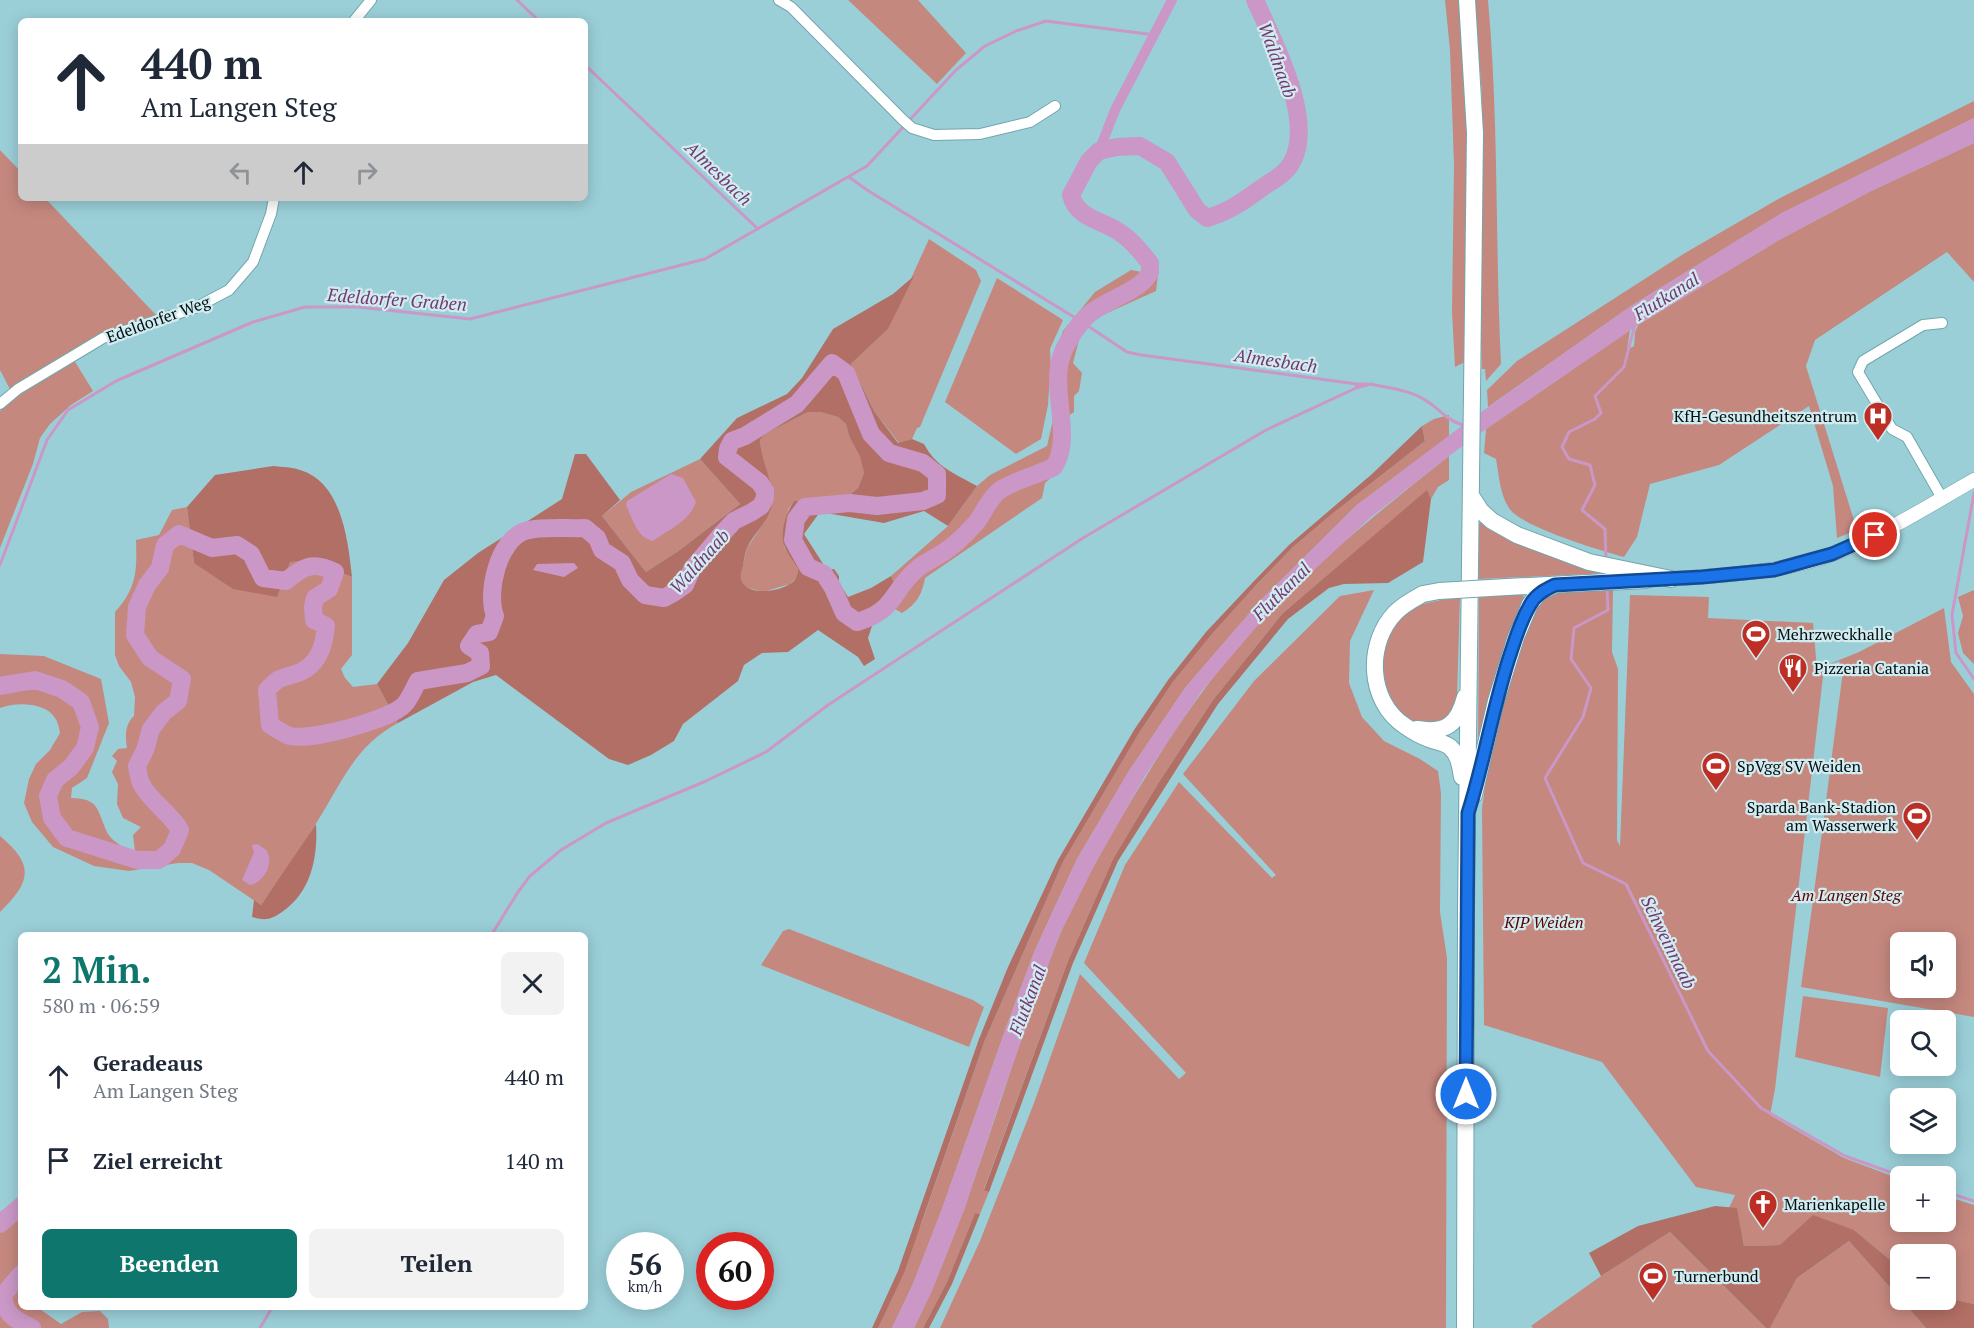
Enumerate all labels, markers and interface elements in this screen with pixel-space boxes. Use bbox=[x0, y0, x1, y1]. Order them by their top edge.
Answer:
water label: Waldnaab bbox=[1253, 19, 1303, 101]
text: 440 m bbox=[141, 35, 262, 91]
icon: ahead bbox=[42, 42, 120, 120]
text: Am Langen Steg bbox=[141, 89, 336, 125]
water label: Almesbach bbox=[680, 135, 757, 211]
icon: left bbox=[224, 156, 257, 189]
icon: ahead bbox=[287, 156, 320, 189]
icon: right bbox=[350, 156, 383, 189]
water label: Flutkanal bbox=[1628, 266, 1703, 326]
water label: Edeldorfer Graben bbox=[325, 282, 468, 316]
street label: Edeldorfer Weg bbox=[103, 290, 213, 348]
water label: Almesbach bbox=[1232, 342, 1319, 378]
hospital icon: KfH-Gesundheitszentrum bbox=[1862, 400, 1894, 442]
place label: KfH-Gesundheitszentrum bbox=[1674, 405, 1857, 427]
pin bbox=[1849, 509, 1900, 560]
icon: arrive bbox=[1858, 518, 1891, 551]
water label: Waldnaab bbox=[664, 524, 734, 598]
water label: Flutkanal bbox=[1246, 557, 1315, 626]
sports icon: Mehrzweckhalle bbox=[1740, 618, 1772, 660]
place label: Mehrzweckhalle bbox=[1777, 623, 1892, 645]
restaurant icon: Pizzeria Catania bbox=[1777, 652, 1809, 694]
place label: Pizzeria Catania bbox=[1814, 657, 1929, 679]
sports icon: SpVgg SV Weiden bbox=[1700, 750, 1732, 792]
place label: SpVgg SV Weiden bbox=[1737, 755, 1861, 777]
place label: Sparda Bank-Stadion am Wasserwerk bbox=[1747, 796, 1897, 836]
sports icon: Sparda Bank-Stadion am Wasserwerk bbox=[1901, 800, 1933, 842]
park label: Am Langen Steg bbox=[1790, 884, 1902, 906]
water label: Schweinnaab bbox=[1636, 891, 1702, 993]
park label: KJP Weiden bbox=[1503, 911, 1584, 933]
map controls bbox=[1890, 932, 1956, 1310]
button: sound bbox=[1890, 932, 1956, 998]
text: 2 Min. bbox=[42, 946, 151, 993]
button: close bbox=[501, 952, 564, 1015]
water label: Flutkanal bbox=[1002, 962, 1051, 1039]
text: 580 m · 06:59 bbox=[42, 992, 160, 1019]
button: search bbox=[1890, 1010, 1956, 1076]
text: Geradeaus bbox=[93, 1048, 203, 1077]
icon: ahead bbox=[42, 1060, 75, 1093]
text: 440 m bbox=[504, 1062, 564, 1091]
position arrow bbox=[1434, 1062, 1498, 1126]
text: Am Langen Steg bbox=[93, 1077, 238, 1104]
button: layers bbox=[1890, 1088, 1956, 1154]
icon: arrive bbox=[42, 1144, 75, 1177]
text: Ziel erreicht bbox=[93, 1146, 223, 1175]
text: 140 m bbox=[504, 1146, 564, 1175]
button: + bbox=[1890, 1166, 1956, 1232]
church icon: Marienkapelle bbox=[1747, 1188, 1779, 1230]
place label: Marienkapelle bbox=[1784, 1193, 1886, 1215]
button: Beenden bbox=[42, 1229, 297, 1298]
button: Teilen bbox=[309, 1229, 564, 1298]
speed limit sign: 60 bbox=[696, 1232, 774, 1310]
text: 56 bbox=[628, 1244, 662, 1284]
button: − bbox=[1890, 1244, 1956, 1310]
sports icon: Turnerbund bbox=[1637, 1260, 1669, 1302]
place label: Turnerbund bbox=[1674, 1265, 1759, 1287]
text: km/h bbox=[628, 1276, 662, 1296]

